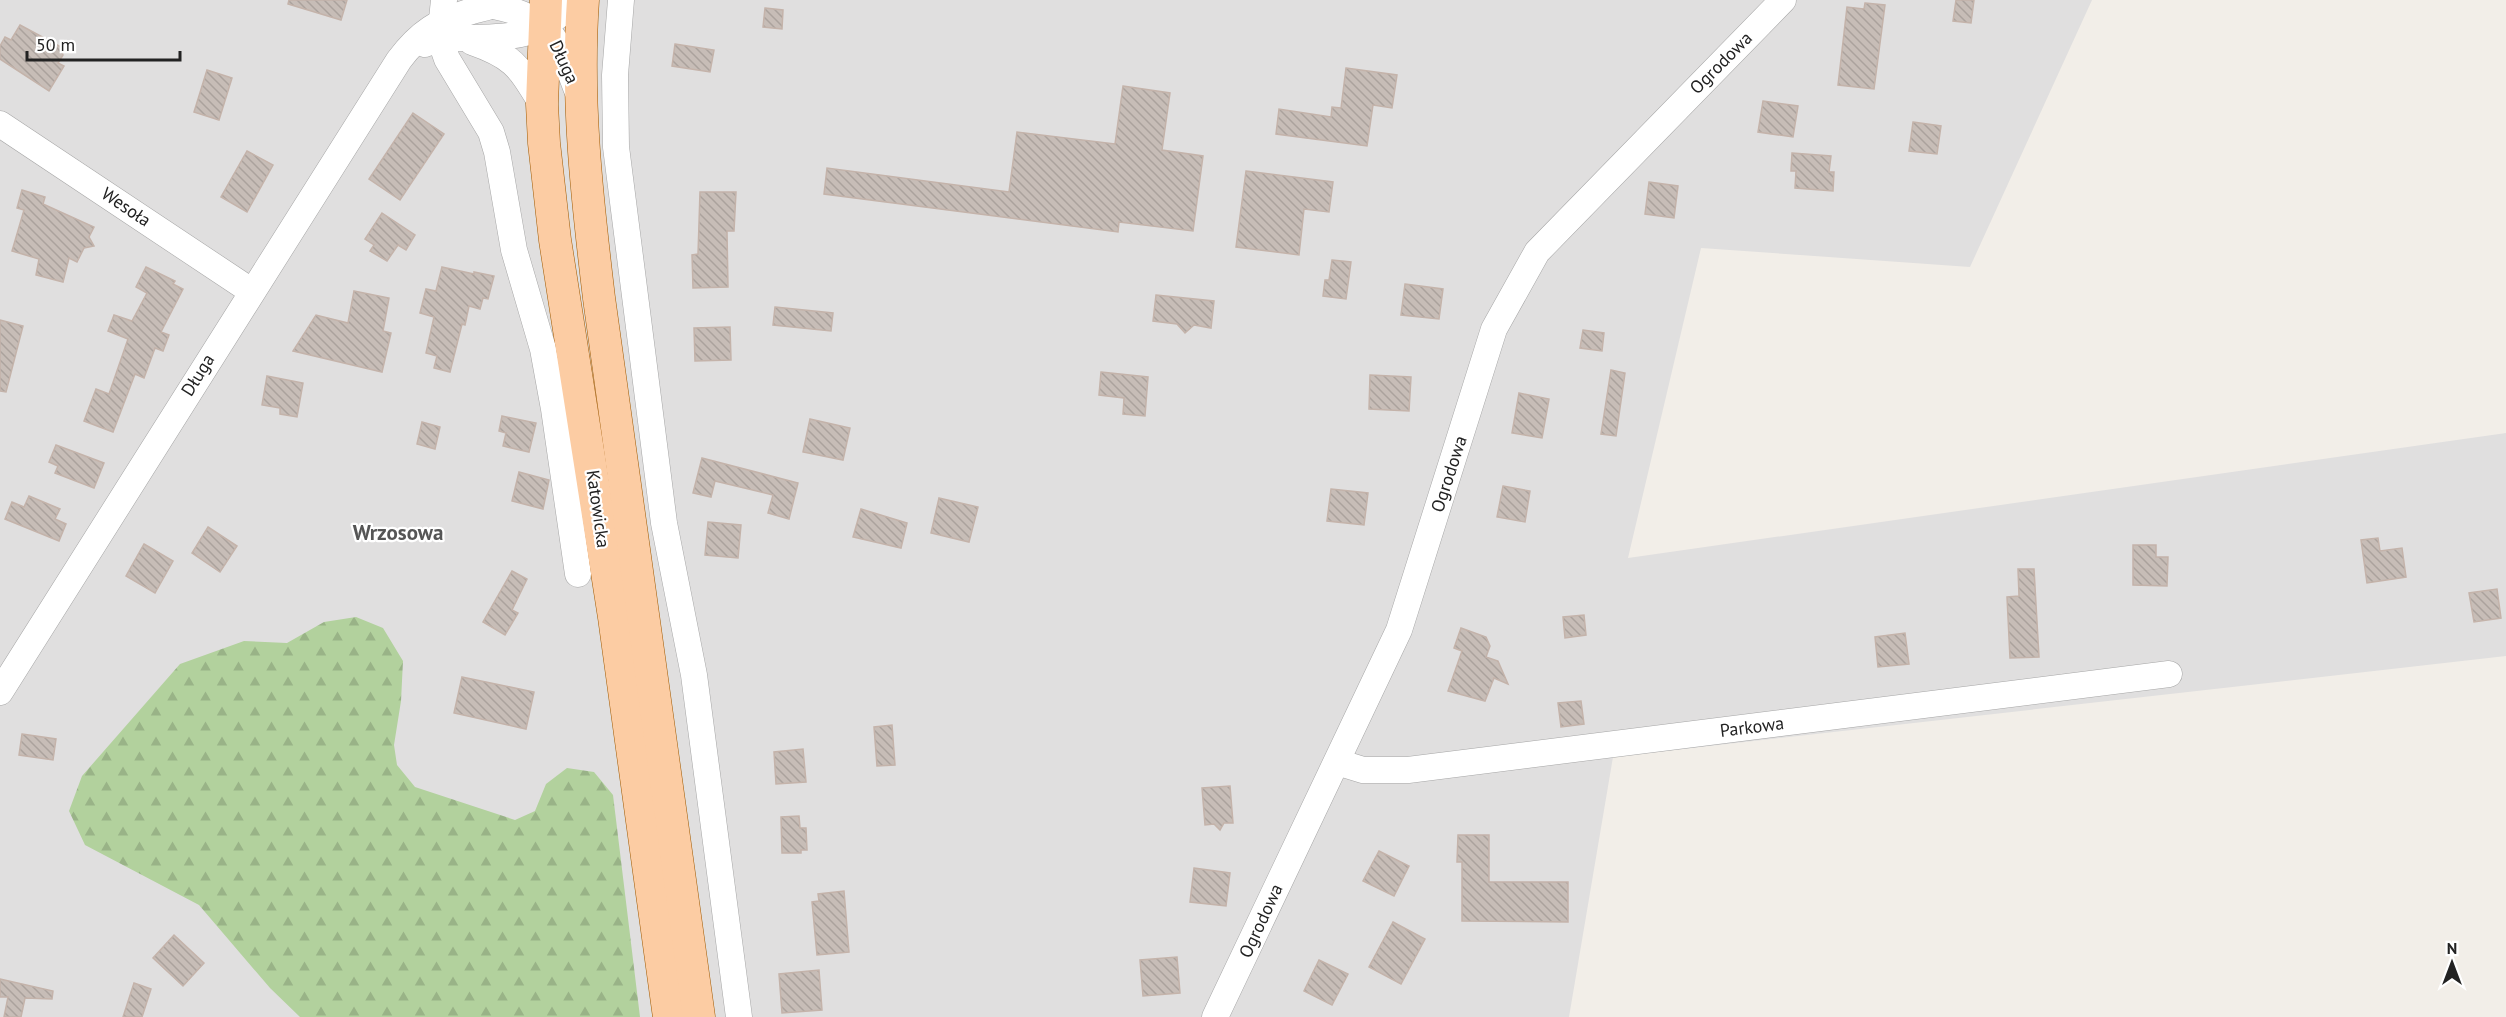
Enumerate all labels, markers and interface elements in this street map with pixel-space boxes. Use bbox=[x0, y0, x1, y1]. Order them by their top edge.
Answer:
scale bar bbox=[27, 24, 180, 62]
street label: Ogrodowa bbox=[1685, 27, 1757, 99]
text: 50 m bbox=[36, 33, 75, 56]
street label: Długa bbox=[544, 36, 584, 87]
street label: Wesoła bbox=[97, 182, 155, 231]
street label: Długa bbox=[176, 349, 219, 400]
street label: Ogrodowa bbox=[1425, 433, 1472, 515]
street label: Katowicka bbox=[582, 468, 615, 549]
district label: Wrzosowa bbox=[353, 519, 443, 546]
street label: Parkowa bbox=[1719, 711, 1785, 742]
street label: Ogrodowa bbox=[1233, 880, 1288, 961]
north arrow bbox=[2422, 933, 2482, 993]
text: N bbox=[2447, 938, 2457, 958]

